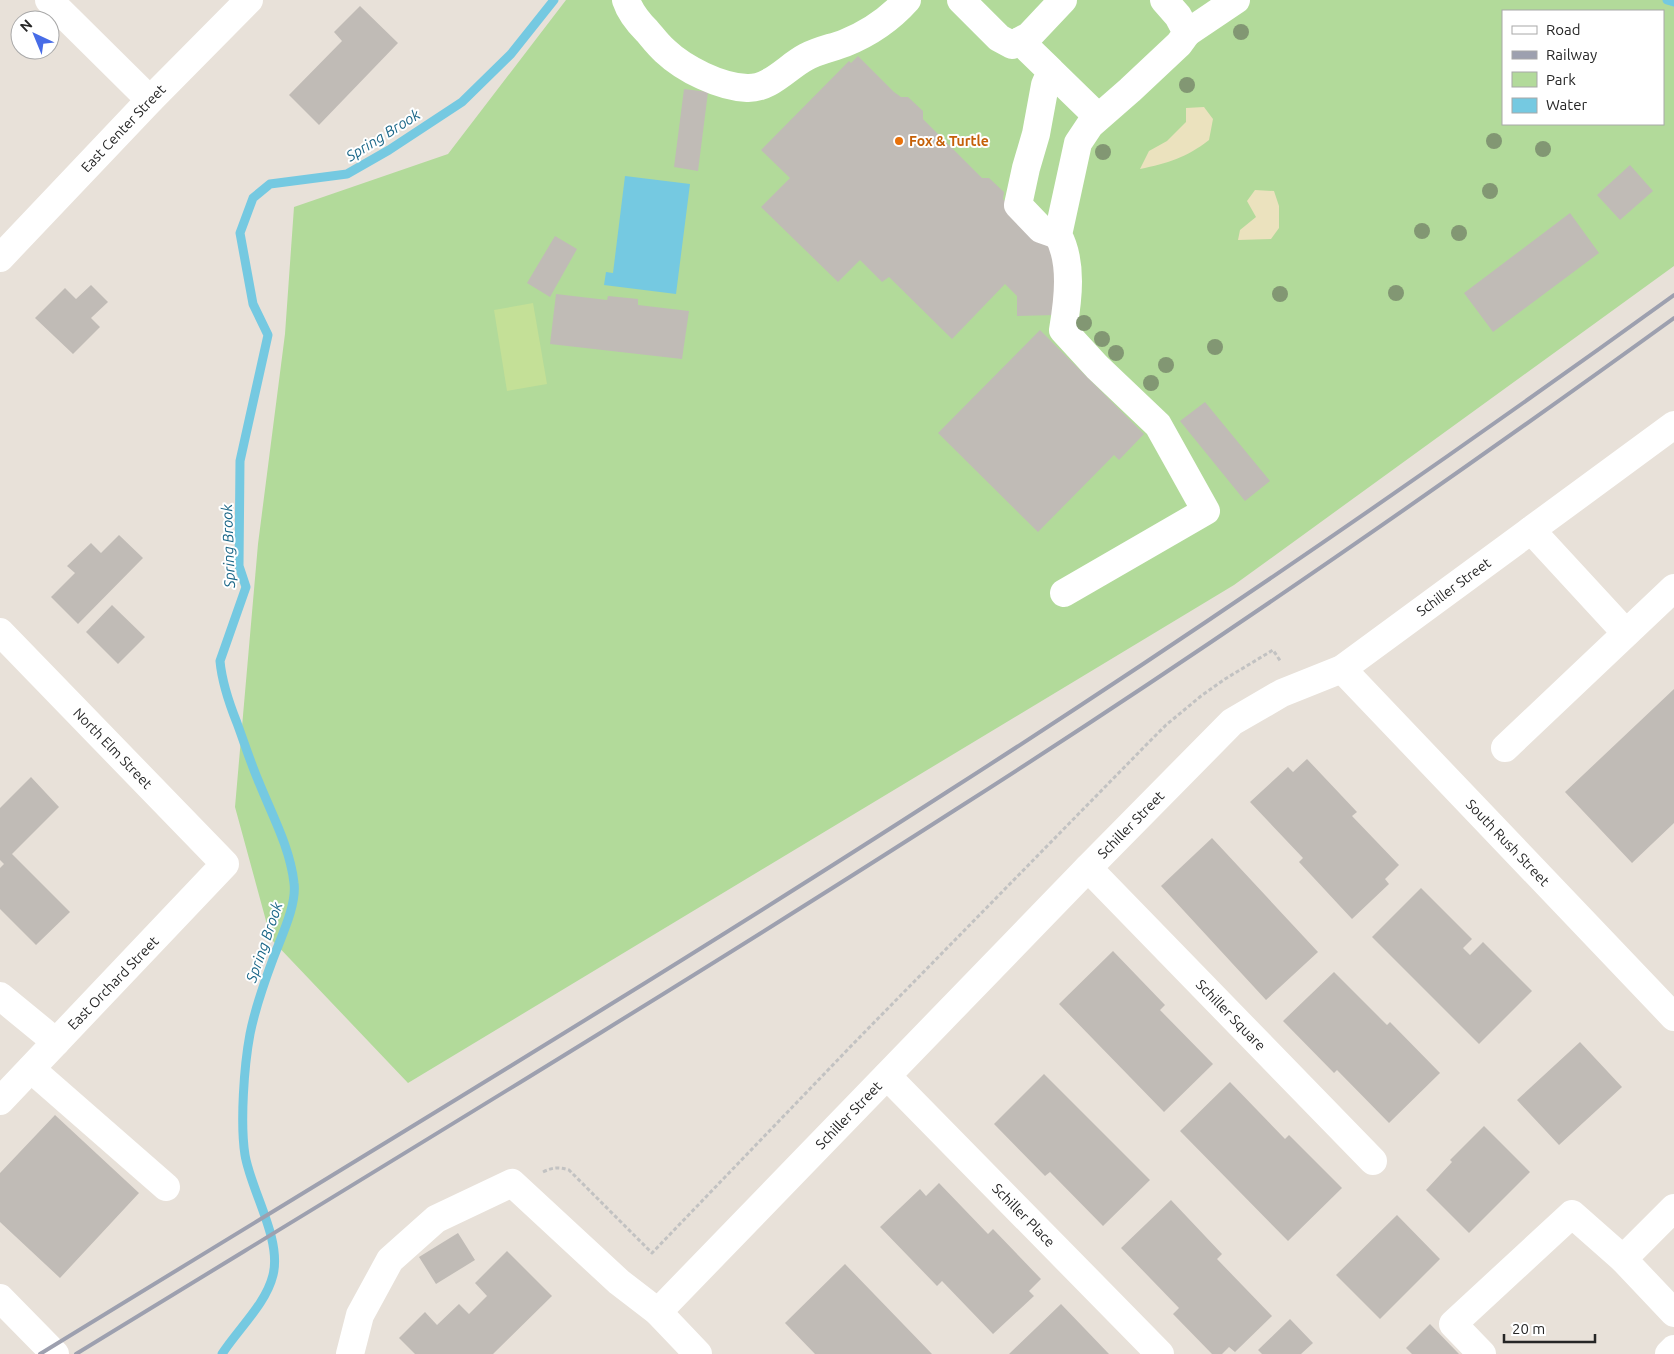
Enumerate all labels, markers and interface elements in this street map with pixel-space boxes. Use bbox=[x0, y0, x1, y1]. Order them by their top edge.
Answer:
north arrow bbox=[10, 10, 60, 60]
legend bbox=[1502, 10, 1664, 125]
text: N bbox=[17, 16, 35, 35]
text: Road bbox=[1546, 21, 1581, 38]
text: Railway bbox=[1546, 46, 1597, 63]
text: Park bbox=[1546, 71, 1576, 88]
street label: East Center Street bbox=[78, 81, 169, 175]
text: Water bbox=[1546, 96, 1587, 113]
water label: Spring Brook bbox=[342, 105, 423, 165]
place label: Fox & Turtle bbox=[909, 133, 989, 149]
marker: Fox & Turtle bbox=[893, 135, 905, 147]
water label: Spring Brook bbox=[218, 503, 238, 589]
street label: Schiller Street bbox=[1413, 554, 1494, 620]
street label: North Elm Street bbox=[70, 705, 156, 792]
street label: Schiller Street bbox=[1094, 787, 1168, 862]
street label: South Rush Street bbox=[1463, 796, 1553, 890]
water label: Spring Brook bbox=[242, 899, 286, 985]
street label: East Orchard Street bbox=[64, 933, 162, 1033]
street label: Schiller Square bbox=[1193, 976, 1269, 1054]
street label: Schiller Street bbox=[812, 1078, 885, 1152]
street label: Schiller Place bbox=[989, 1180, 1058, 1250]
scale bar bbox=[1504, 1312, 1595, 1344]
text: 20 m bbox=[1512, 1320, 1545, 1337]

